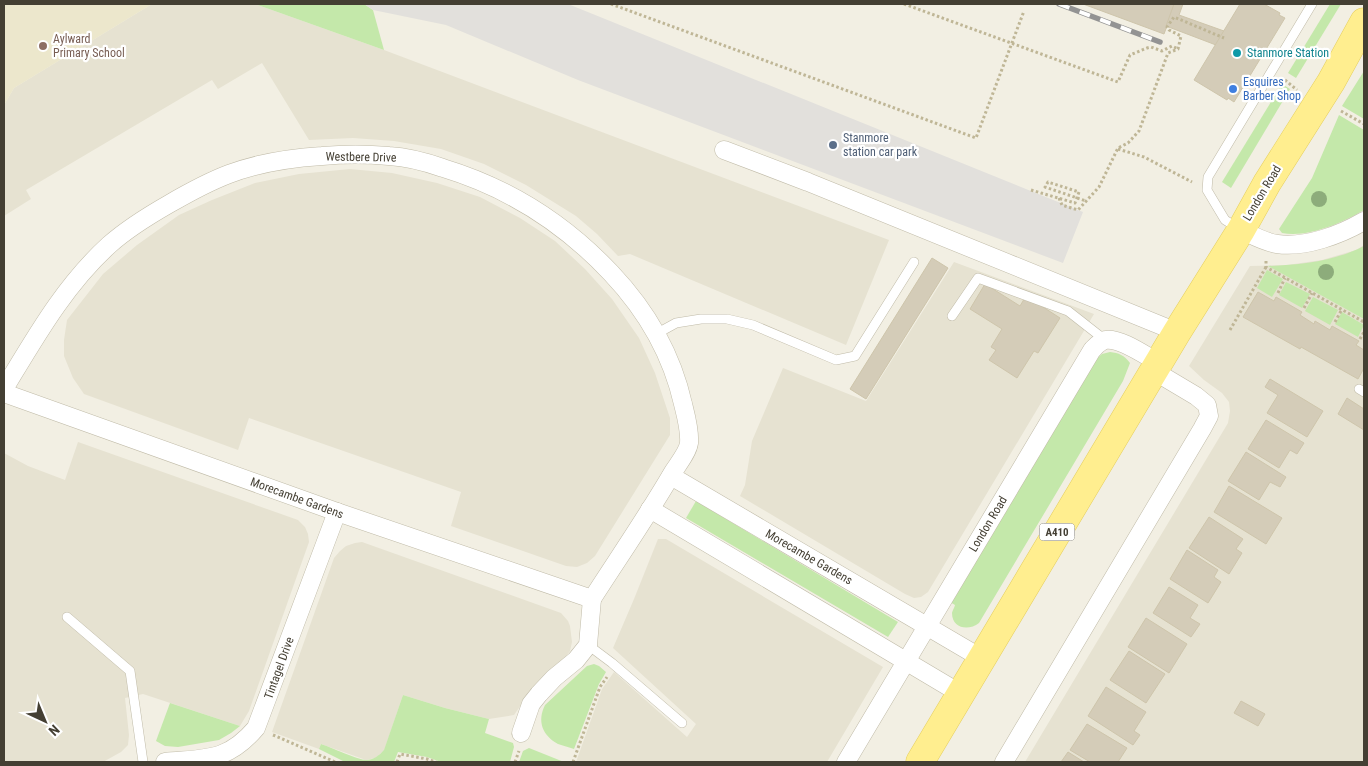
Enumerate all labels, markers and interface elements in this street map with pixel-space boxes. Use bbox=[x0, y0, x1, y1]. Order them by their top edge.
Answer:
place label: Aylward Primary School bbox=[53, 32, 125, 60]
marker: Aylward Primary School bbox=[37, 40, 49, 52]
place label: Stanmore Station bbox=[1247, 46, 1329, 60]
marker: Stanmore Station bbox=[1231, 47, 1243, 59]
place label: Esquires Barber Shop bbox=[1243, 75, 1301, 103]
marker: Esquires Barber Shop bbox=[1227, 83, 1239, 95]
place label: Stanmore station car park bbox=[843, 131, 918, 159]
marker: Stanmore station car park bbox=[827, 139, 839, 151]
street label: Westbere Drive bbox=[325, 149, 397, 165]
street label: London Road bbox=[1240, 163, 1284, 223]
street label: Morecambe Gardens bbox=[248, 475, 346, 521]
street label: London Road bbox=[966, 494, 1010, 554]
road number: A410 bbox=[1040, 524, 1074, 540]
street label: Morecambe Gardens bbox=[763, 526, 855, 588]
street label: Tintagel Drive bbox=[261, 635, 297, 701]
north arrow bbox=[20, 696, 70, 746]
text: N bbox=[45, 722, 63, 739]

